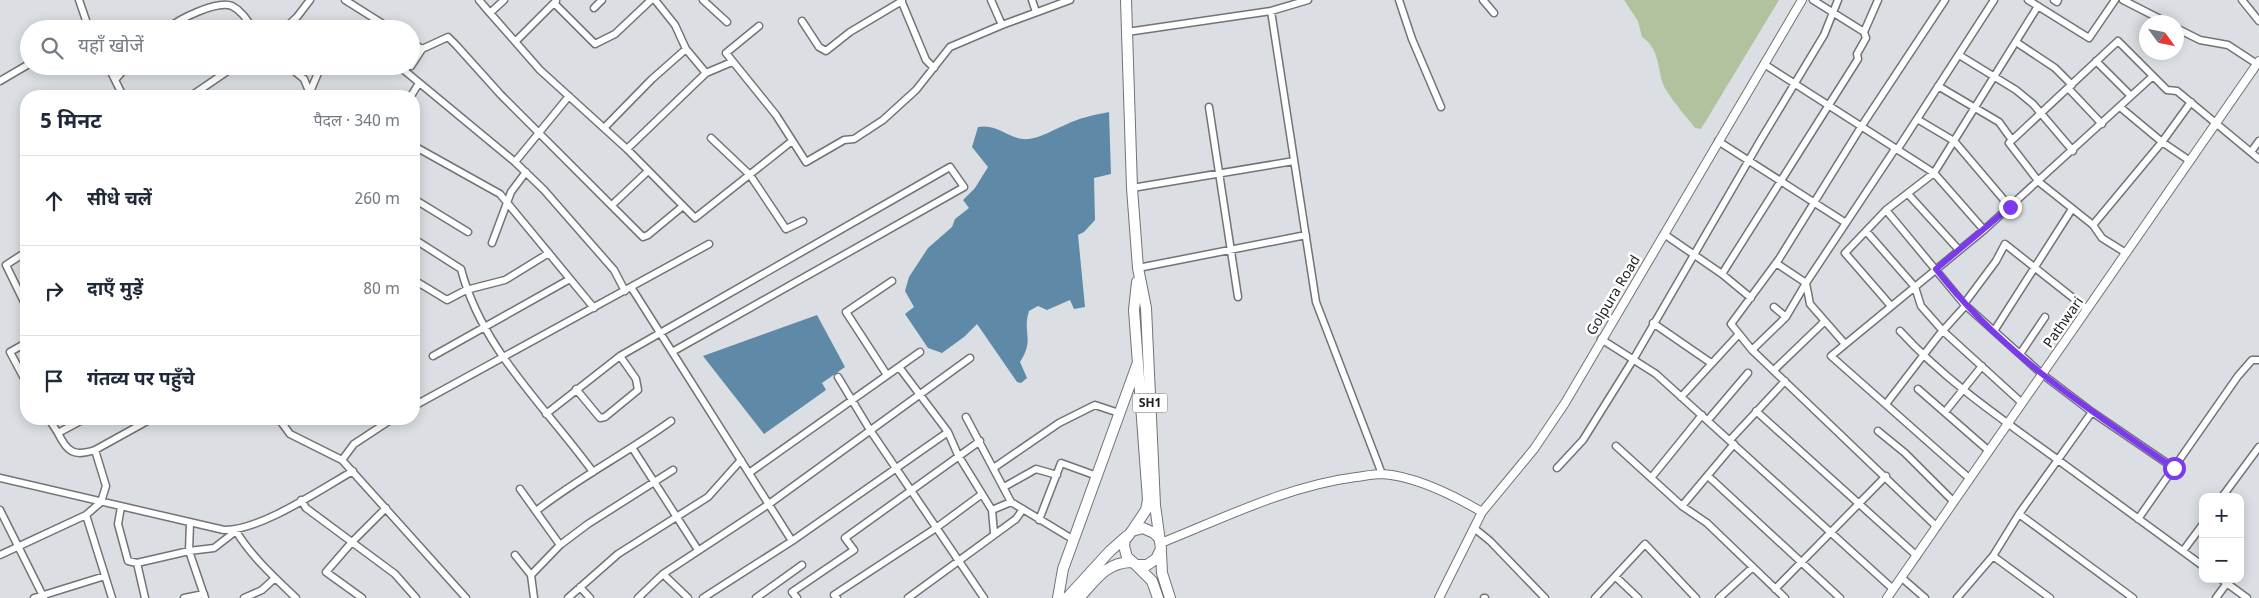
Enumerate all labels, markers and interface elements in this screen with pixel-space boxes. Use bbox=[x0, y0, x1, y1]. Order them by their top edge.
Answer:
north arrow bbox=[2139, 15, 2184, 60]
search box bbox=[20, 20, 420, 75]
icon: search bbox=[38, 34, 66, 62]
text: यहाँ खोजें bbox=[78, 35, 144, 60]
text: 5 मिनट bbox=[40, 109, 101, 137]
text: पैदल · 340 m bbox=[313, 112, 400, 133]
icon: ahead bbox=[40, 187, 68, 215]
text: सीधे चलें bbox=[87, 188, 152, 213]
text: 260 m bbox=[354, 190, 400, 211]
route end bbox=[1999, 196, 2022, 219]
street label: Golpura Road bbox=[1583, 252, 1646, 339]
icon: right bbox=[40, 277, 68, 305]
text: दाएँ मुड़ें bbox=[87, 278, 143, 303]
text: 80 m bbox=[363, 280, 400, 301]
street label: Pathwari bbox=[2040, 294, 2089, 352]
icon: arrive bbox=[40, 367, 68, 395]
text: गंतव्य पर पहुँचे bbox=[87, 368, 195, 393]
road number: SH1 bbox=[1132, 393, 1168, 412]
route start bbox=[2163, 457, 2186, 480]
map controls bbox=[2199, 493, 2244, 583]
button: + bbox=[2199, 493, 2244, 538]
button: − bbox=[2199, 538, 2244, 583]

